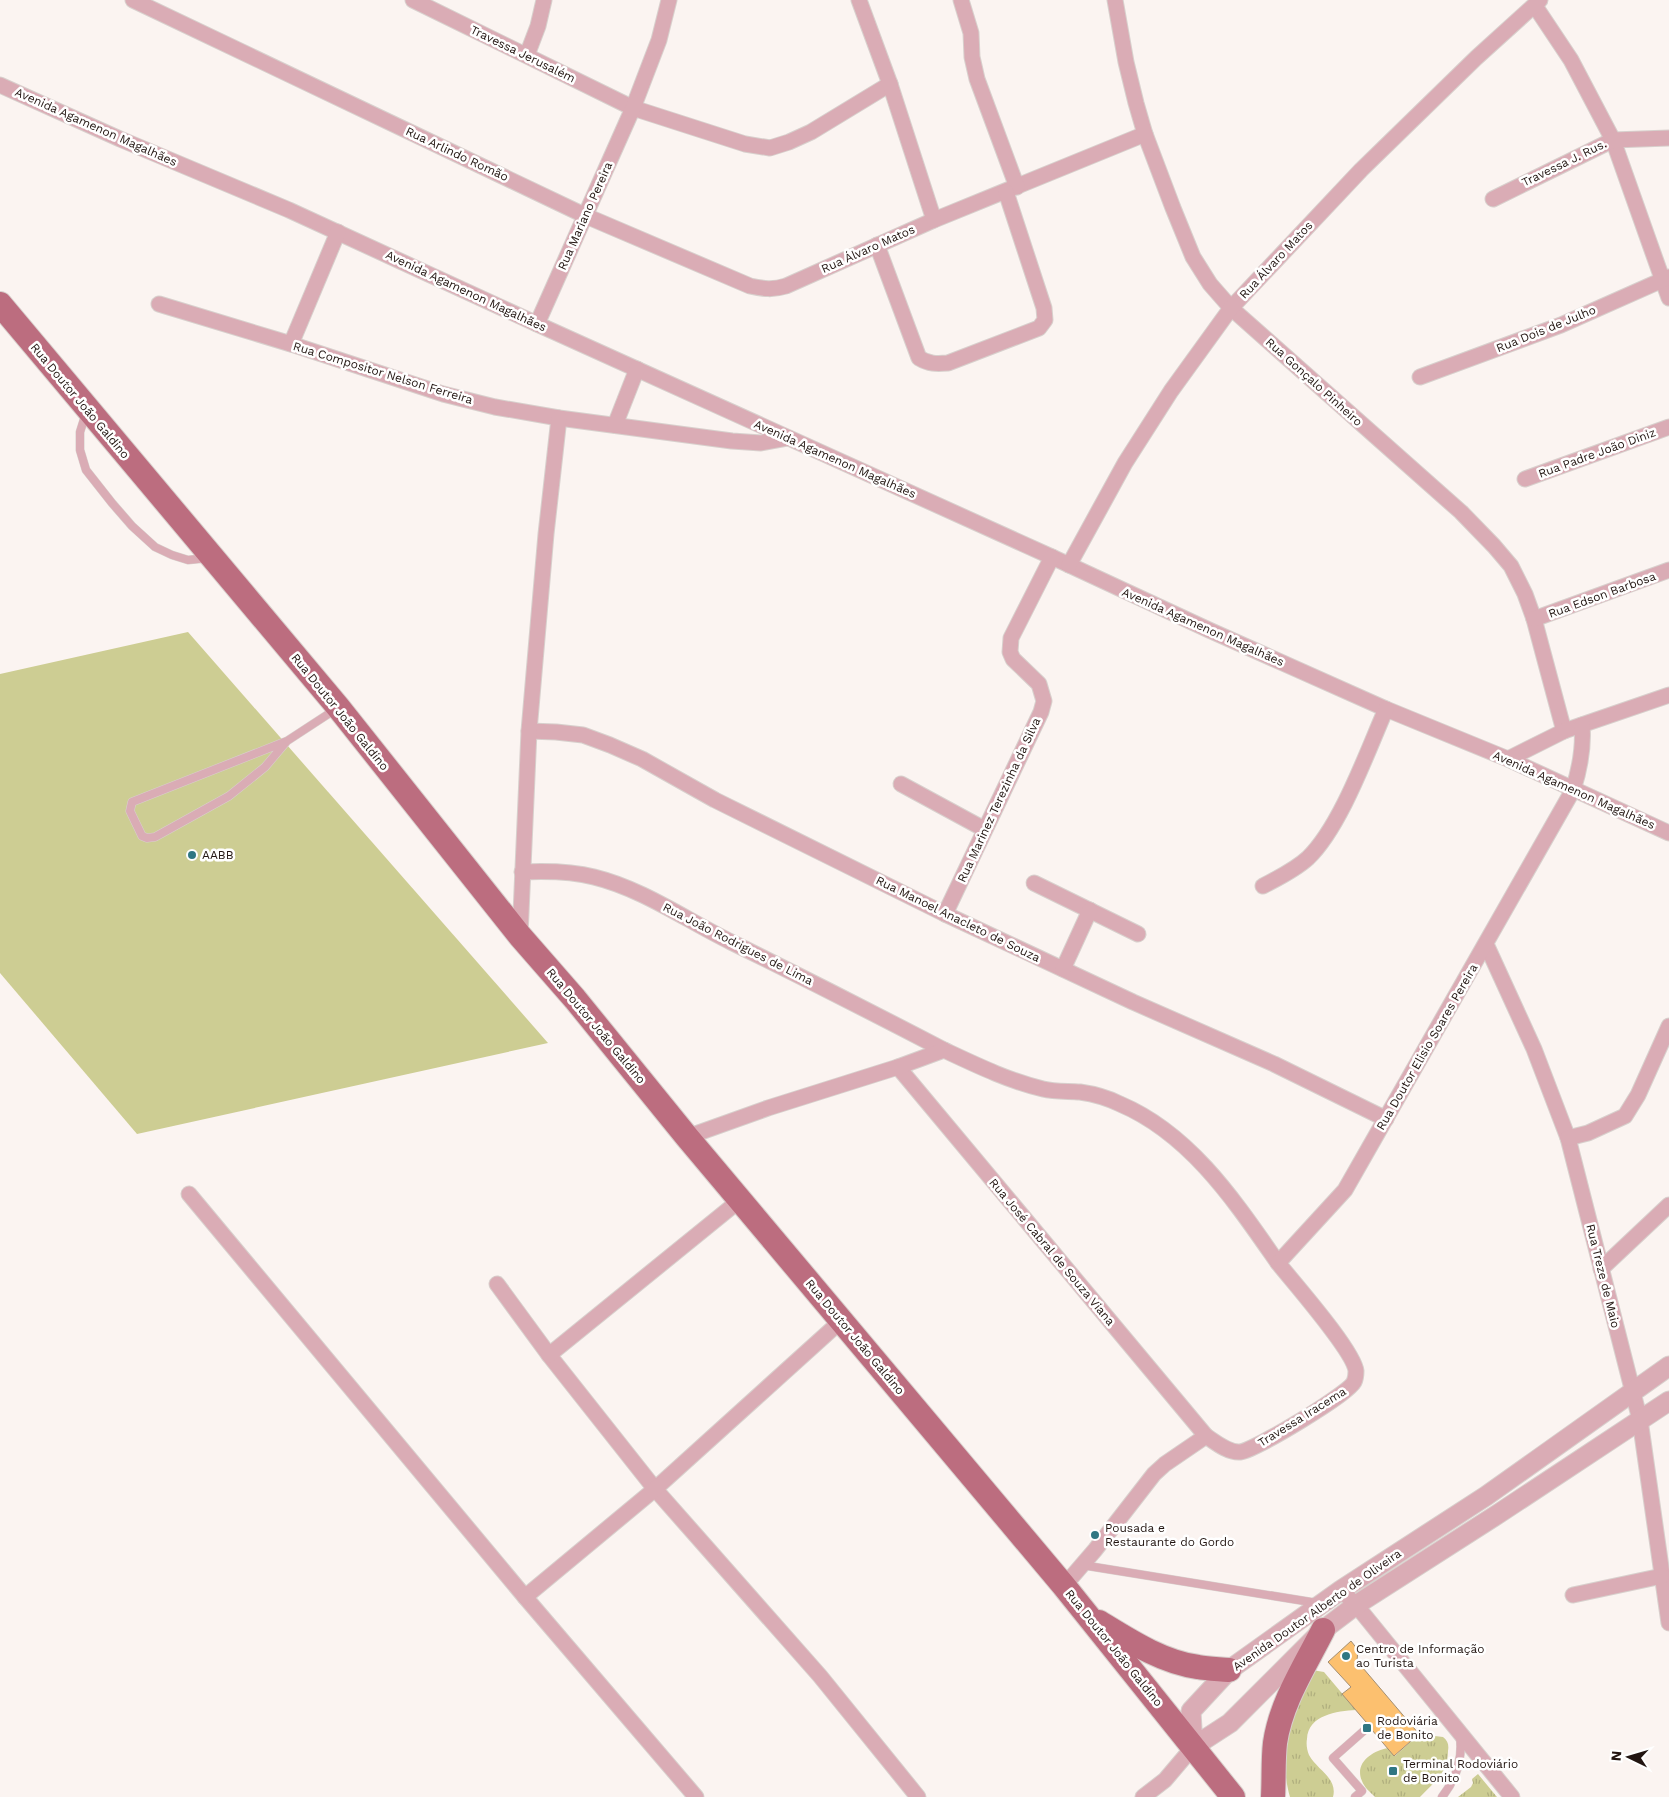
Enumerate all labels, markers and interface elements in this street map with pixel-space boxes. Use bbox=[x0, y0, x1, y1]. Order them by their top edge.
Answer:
street label: Travessa Jerusalém bbox=[468, 23, 578, 85]
street label: Avenida Agamenon Magalhães bbox=[13, 85, 179, 169]
street label: Rua Arlindo Romão bbox=[403, 124, 511, 184]
street label: Travessa J. Rus. bbox=[1519, 136, 1609, 190]
street label: Rua Mariano Pereira bbox=[555, 160, 615, 272]
street label: Rua Álvaro Matos bbox=[1236, 218, 1316, 302]
street label: Rua Álvaro Matos bbox=[819, 222, 917, 276]
street label: Avenida Agamenon Magalhães bbox=[383, 247, 549, 335]
street label: Rua Dois de Julho bbox=[1494, 303, 1598, 355]
street label: Rua Gonçalo Pinheiro bbox=[1263, 335, 1365, 429]
street label: Rua Compositor Nelson Ferreira bbox=[291, 339, 475, 407]
street label: Rua Doutor João Galdino bbox=[28, 340, 132, 462]
street label: Avenida Agamenon Magalhães bbox=[752, 417, 918, 501]
street label: Rua Padre João Diniz bbox=[1536, 425, 1658, 481]
street label: Rua Edson Barbosa bbox=[1546, 569, 1658, 621]
street label: Avenida Agamenon Magalhães bbox=[1120, 585, 1286, 669]
street label: Rua Doutor João Galdino bbox=[289, 651, 391, 773]
street label: Rua Marinez Terezinha da Silva bbox=[955, 715, 1044, 885]
street label: Avenida Agamenon Magalhães bbox=[1491, 748, 1657, 832]
place label: AABB bbox=[202, 848, 234, 862]
marker: AABB bbox=[186, 849, 198, 861]
street label: Rua Manoel Anacleto de Souza bbox=[874, 873, 1043, 965]
street label: Rua João Rodrigues de Lima bbox=[661, 900, 815, 988]
street label: Rua Doutor Elisio Soares Pereira bbox=[1374, 961, 1481, 1133]
street label: Rua Doutor João Galdino bbox=[544, 965, 648, 1087]
street label: Rua José Cabral de Souza Viana bbox=[986, 1176, 1118, 1329]
street label: Rua Treze de Maio bbox=[1583, 1222, 1623, 1330]
street label: Rua Doutor João Galdino bbox=[803, 1276, 907, 1398]
street label: Travessa Iracema bbox=[1255, 1384, 1349, 1450]
place label: Pousada e Restaurante do Gordo bbox=[1105, 1521, 1234, 1549]
marker: Pousada e Restaurante do Gordo bbox=[1089, 1529, 1101, 1541]
street label: Avenida Doutor Alberto de Oliveira bbox=[1230, 1546, 1404, 1674]
street label: Rua Doutor João Galdino bbox=[1063, 1587, 1165, 1709]
place label: Centro de Informação ao Turista bbox=[1356, 1642, 1485, 1670]
marker: Centro de Informação ao Turista bbox=[1340, 1650, 1352, 1662]
place label: Rodoviária de Bonito bbox=[1377, 1714, 1438, 1742]
marker: Rodoviária de Bonito bbox=[1361, 1722, 1373, 1734]
north arrow bbox=[1604, 1732, 1654, 1782]
text: N bbox=[1608, 1750, 1624, 1762]
place label: Terminal Rodoviário de Bonito bbox=[1403, 1757, 1518, 1785]
marker: Terminal Rodoviário de Bonito bbox=[1387, 1765, 1399, 1777]

